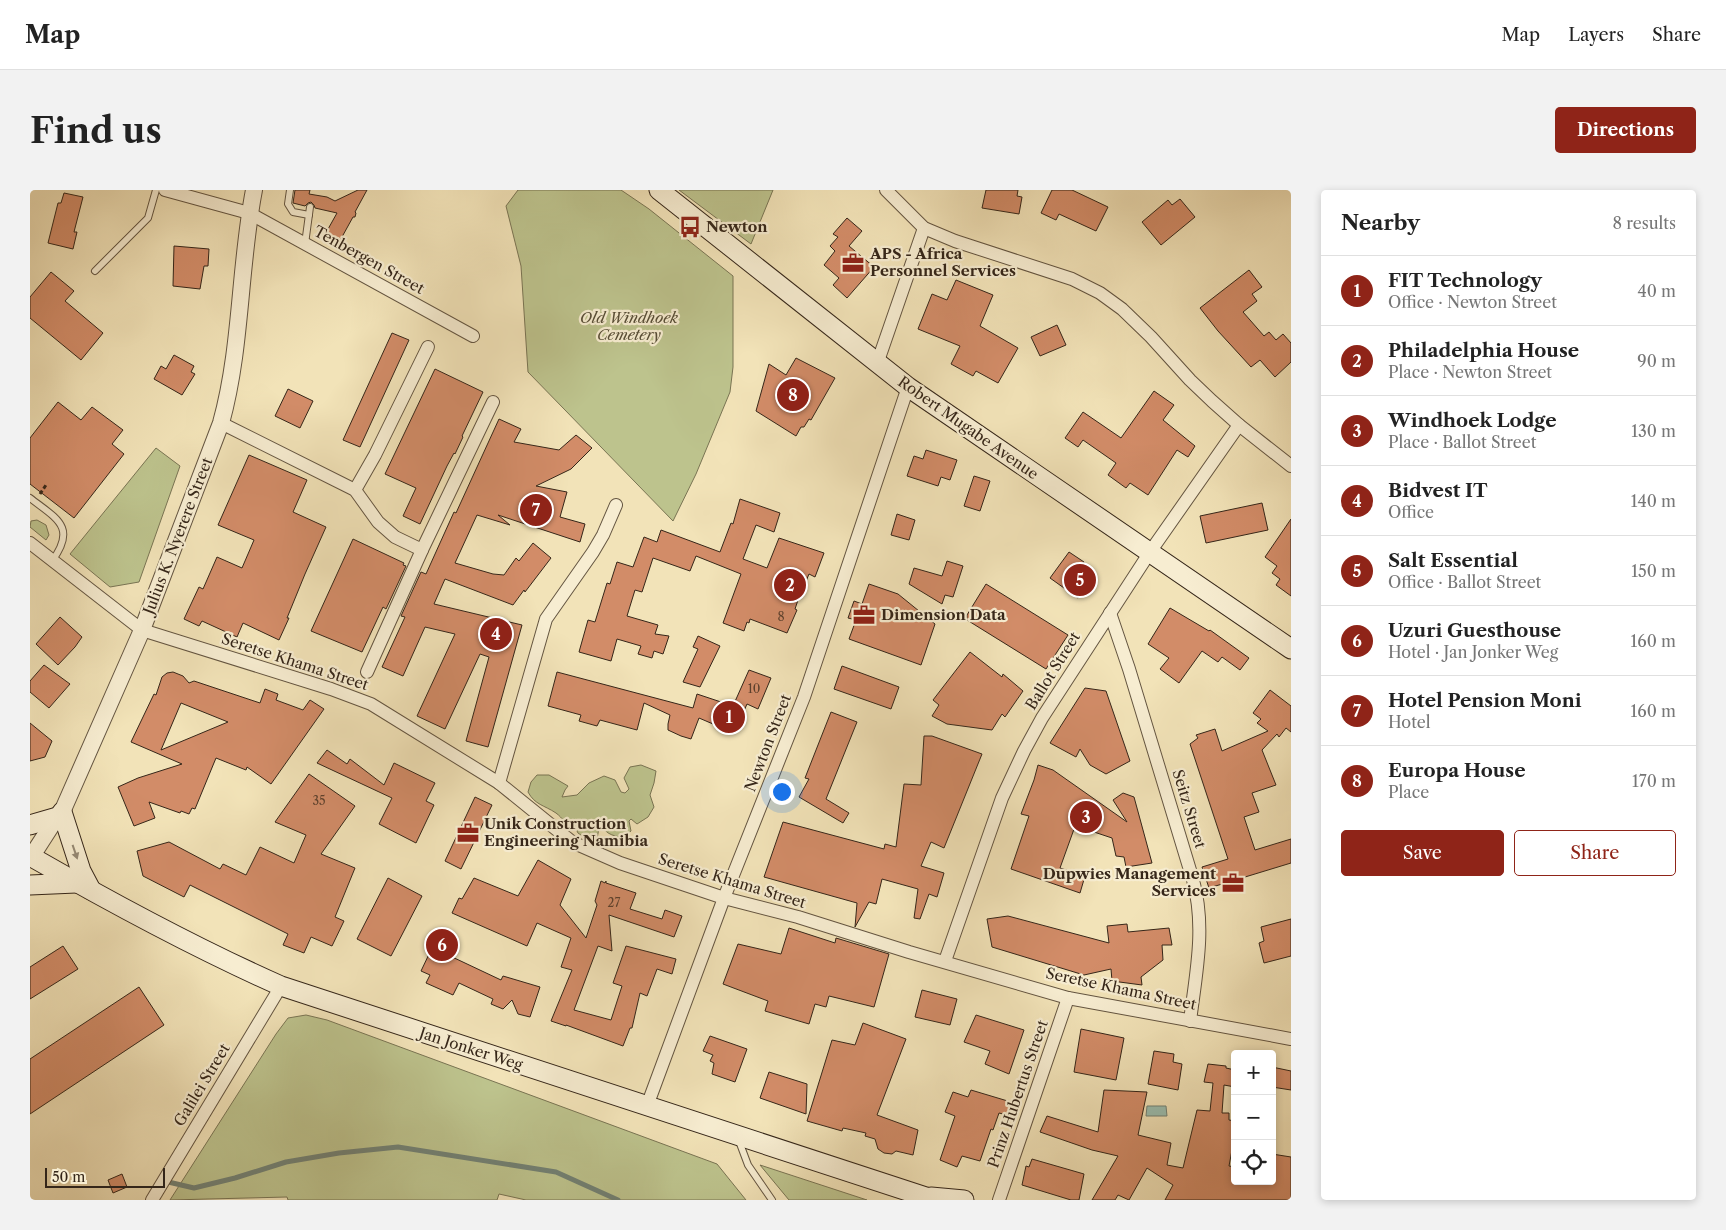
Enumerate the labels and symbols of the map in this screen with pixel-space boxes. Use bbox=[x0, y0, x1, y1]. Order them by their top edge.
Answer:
bus stop icon: Newton bbox=[677, 214, 703, 240]
place label: Newton bbox=[706, 217, 768, 236]
street label: Tenbergen Street bbox=[311, 221, 428, 298]
place label: APS - Africa Personnel Services bbox=[869, 244, 1016, 280]
office icon: APS - Africa Personnel Services bbox=[840, 250, 866, 276]
park label: Old Windhoek Cemetery bbox=[580, 308, 678, 344]
street label: Robert Mugabe Avenue bbox=[894, 372, 1042, 483]
pin: 8 bbox=[777, 376, 809, 414]
street label: Julius K. Nyerere Street bbox=[138, 454, 217, 619]
pin: 7 bbox=[520, 491, 552, 529]
pin: 5 bbox=[1064, 561, 1096, 599]
pin: 2 bbox=[774, 566, 806, 604]
office icon: Dimension Data bbox=[851, 602, 877, 628]
place label: Dimension Data bbox=[881, 605, 1006, 624]
house number: 8 bbox=[777, 609, 785, 624]
pin: 4 bbox=[480, 615, 512, 653]
street label: Ballot Street bbox=[1021, 628, 1084, 713]
street label: Seretse Khama Street bbox=[219, 629, 372, 694]
house number: 10 bbox=[748, 681, 760, 696]
street label: Newton Street bbox=[740, 691, 795, 794]
pin: 1 bbox=[713, 698, 745, 736]
street label: Seitz Street bbox=[1168, 767, 1211, 851]
your location bbox=[769, 779, 795, 805]
house number: 35 bbox=[312, 793, 326, 808]
pin: 3 bbox=[1070, 798, 1102, 836]
place label: Unik Construction Engineering Namibia bbox=[484, 814, 649, 850]
office icon: Unik Construction Engineering Namibia bbox=[455, 820, 481, 846]
one-way arrow bbox=[72, 844, 79, 859]
street label: Seretse Khama Street bbox=[656, 849, 809, 912]
place label: Dupwies Management Services bbox=[1043, 864, 1216, 900]
office icon: Dupwies Management Services bbox=[1220, 870, 1246, 896]
house number: 27 bbox=[608, 895, 620, 910]
pin: 6 bbox=[426, 926, 458, 964]
street label: Seretse Khama Street bbox=[1044, 963, 1199, 1014]
street label: Prinz Hubertus Street bbox=[983, 1017, 1052, 1170]
street label: Jan Jonker Weg bbox=[415, 1022, 525, 1074]
street label: Galilei Street bbox=[169, 1039, 234, 1129]
scale bar bbox=[45, 1165, 165, 1188]

